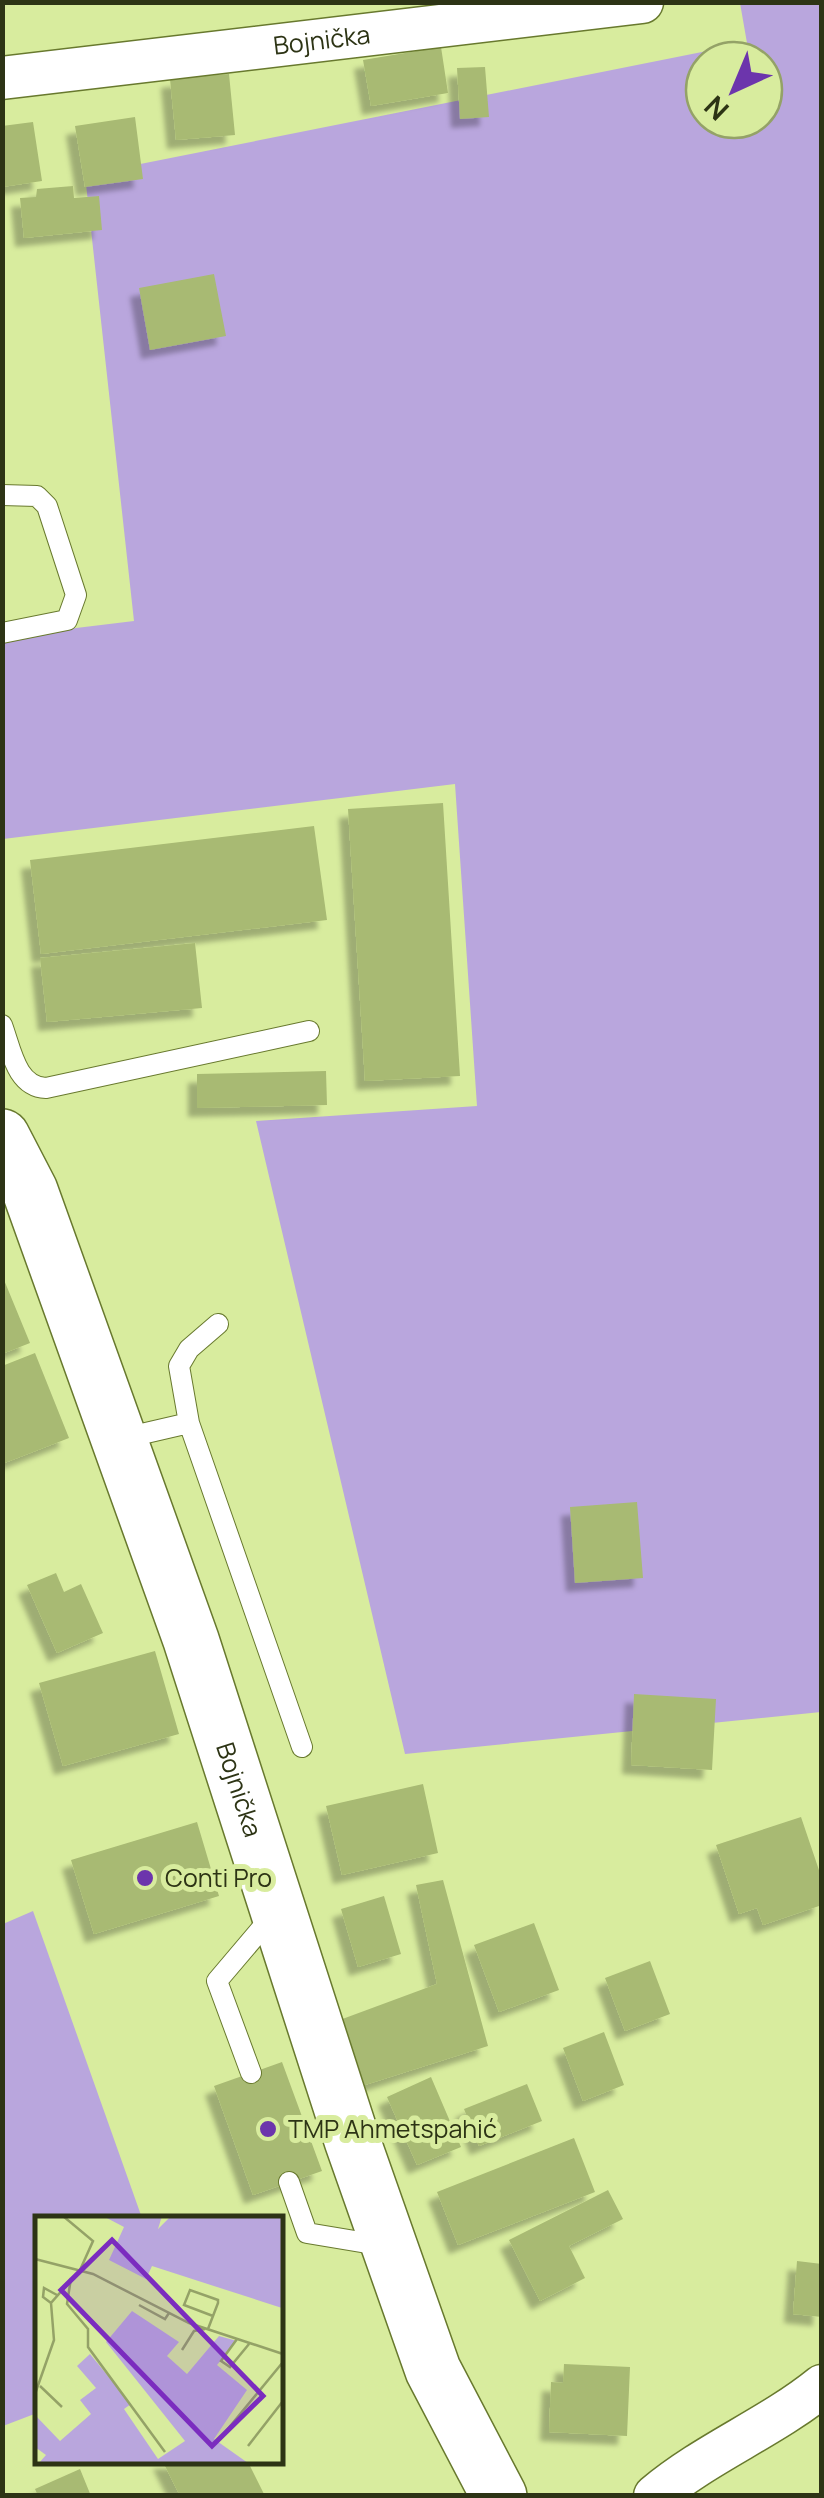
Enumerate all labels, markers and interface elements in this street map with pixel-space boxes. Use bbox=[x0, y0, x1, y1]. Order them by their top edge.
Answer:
street label: Bojnička bbox=[271, 16, 372, 63]
north arrow bbox=[684, 40, 784, 140]
text: N bbox=[696, 88, 736, 129]
street label: Bojnička bbox=[208, 1738, 271, 1841]
place label: Conti Pro bbox=[165, 1860, 272, 1895]
marker: Conti Pro bbox=[134, 1867, 156, 1889]
place label: TMP Ahmetspahić bbox=[288, 2111, 497, 2146]
marker: TMP Ahmetspahić bbox=[257, 2118, 279, 2140]
inset map bbox=[35, 2216, 282, 2463]

